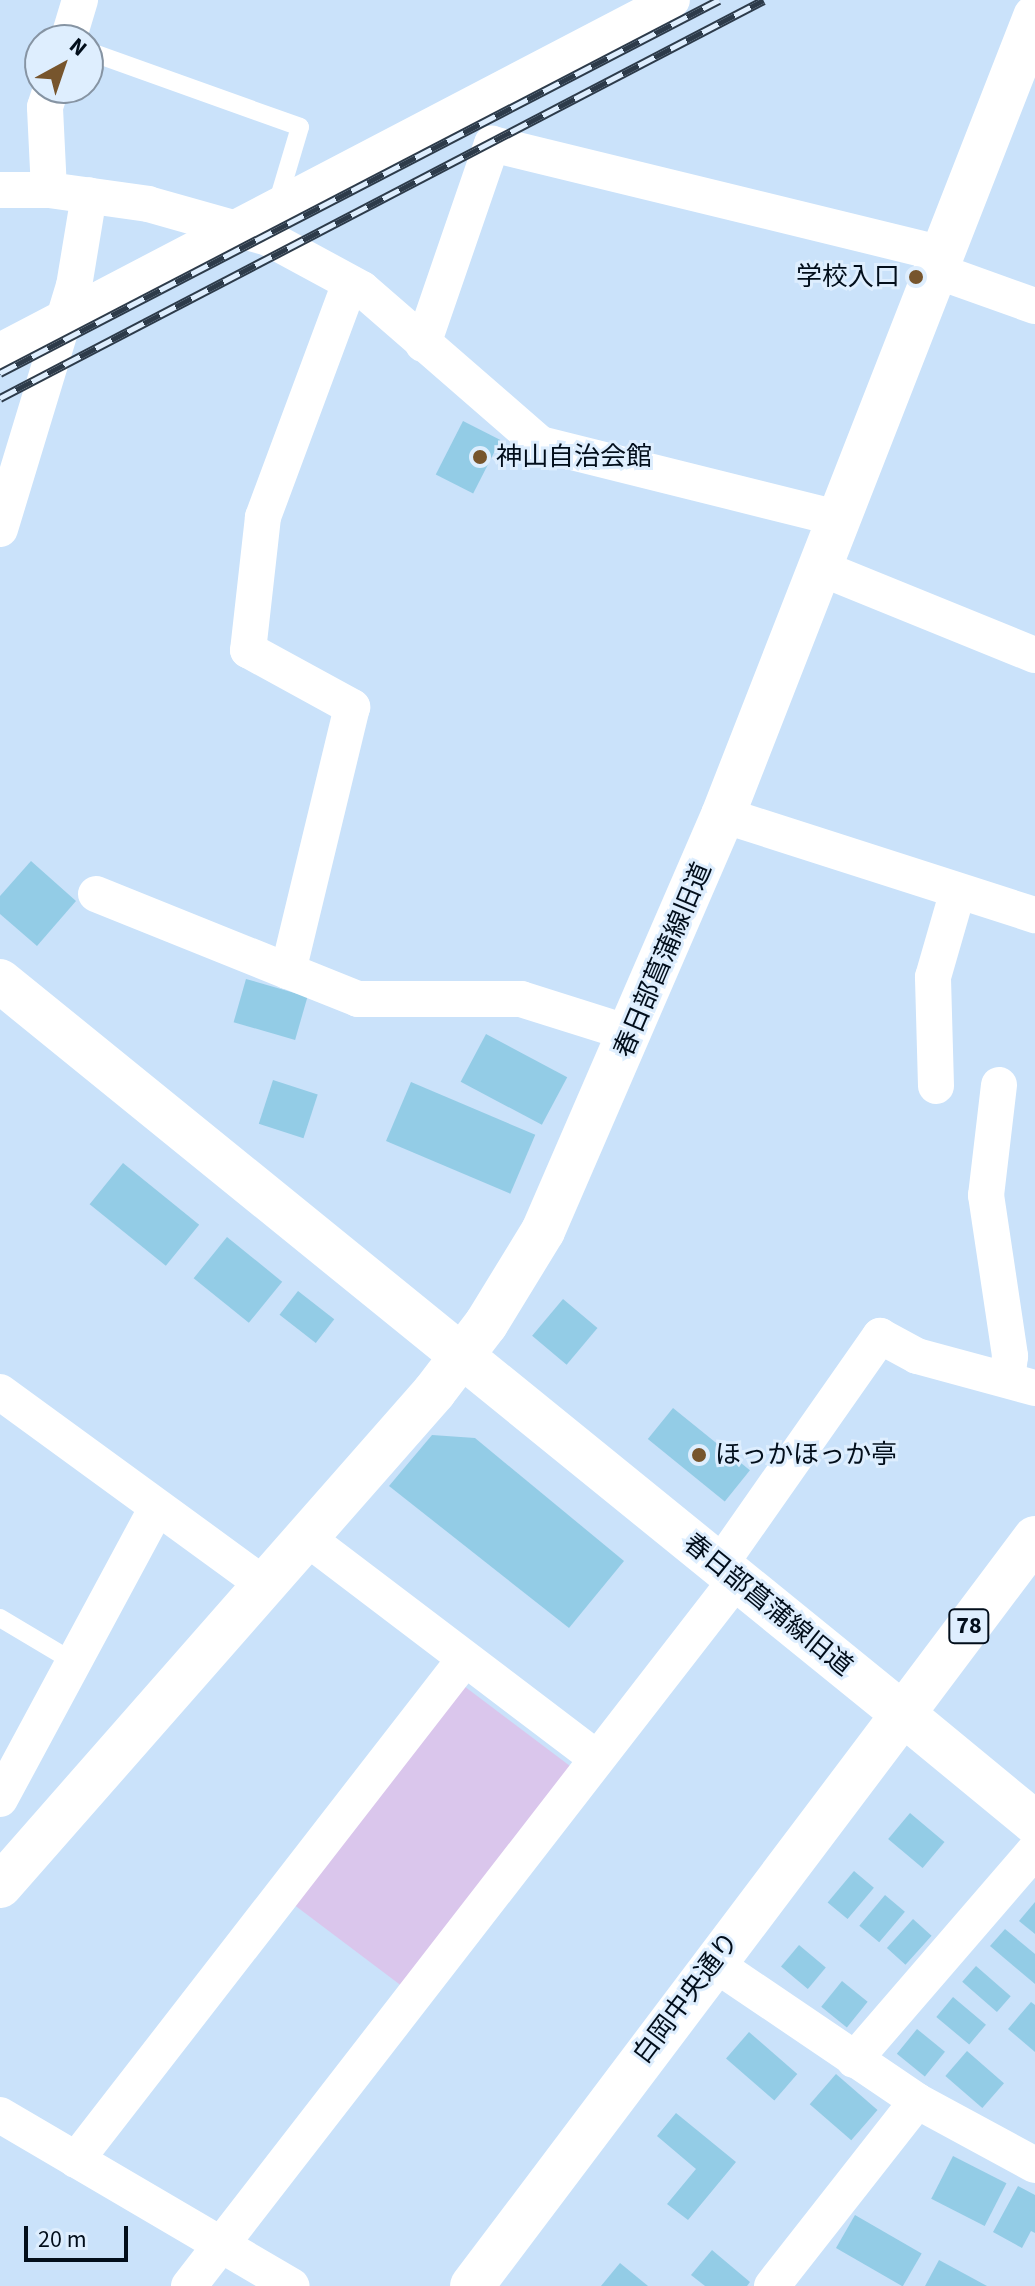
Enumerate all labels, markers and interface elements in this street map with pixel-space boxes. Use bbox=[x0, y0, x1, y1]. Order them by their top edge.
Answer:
north arrow bbox=[24, 24, 104, 104]
text: N bbox=[62, 30, 94, 64]
place label: 学校入口 bbox=[796, 261, 900, 293]
marker: 学校入口 bbox=[907, 268, 925, 286]
place label: 神山自治会館 bbox=[496, 441, 652, 473]
marker: 神山自治会館 bbox=[471, 448, 489, 466]
street label: 春日部菖蒲線旧道 bbox=[608, 858, 718, 1062]
place label: ほっかほっか亭 bbox=[715, 1439, 897, 1471]
marker: ほっかほっか亭 bbox=[690, 1446, 708, 1464]
street label: 春日部菖蒲線旧道 bbox=[677, 1527, 859, 1683]
road number: 78 bbox=[947, 1606, 991, 1646]
street label: 白岡中央通り bbox=[627, 1926, 745, 2070]
scale bar bbox=[28, 2210, 132, 2260]
text: 20 m bbox=[38, 2222, 87, 2257]

